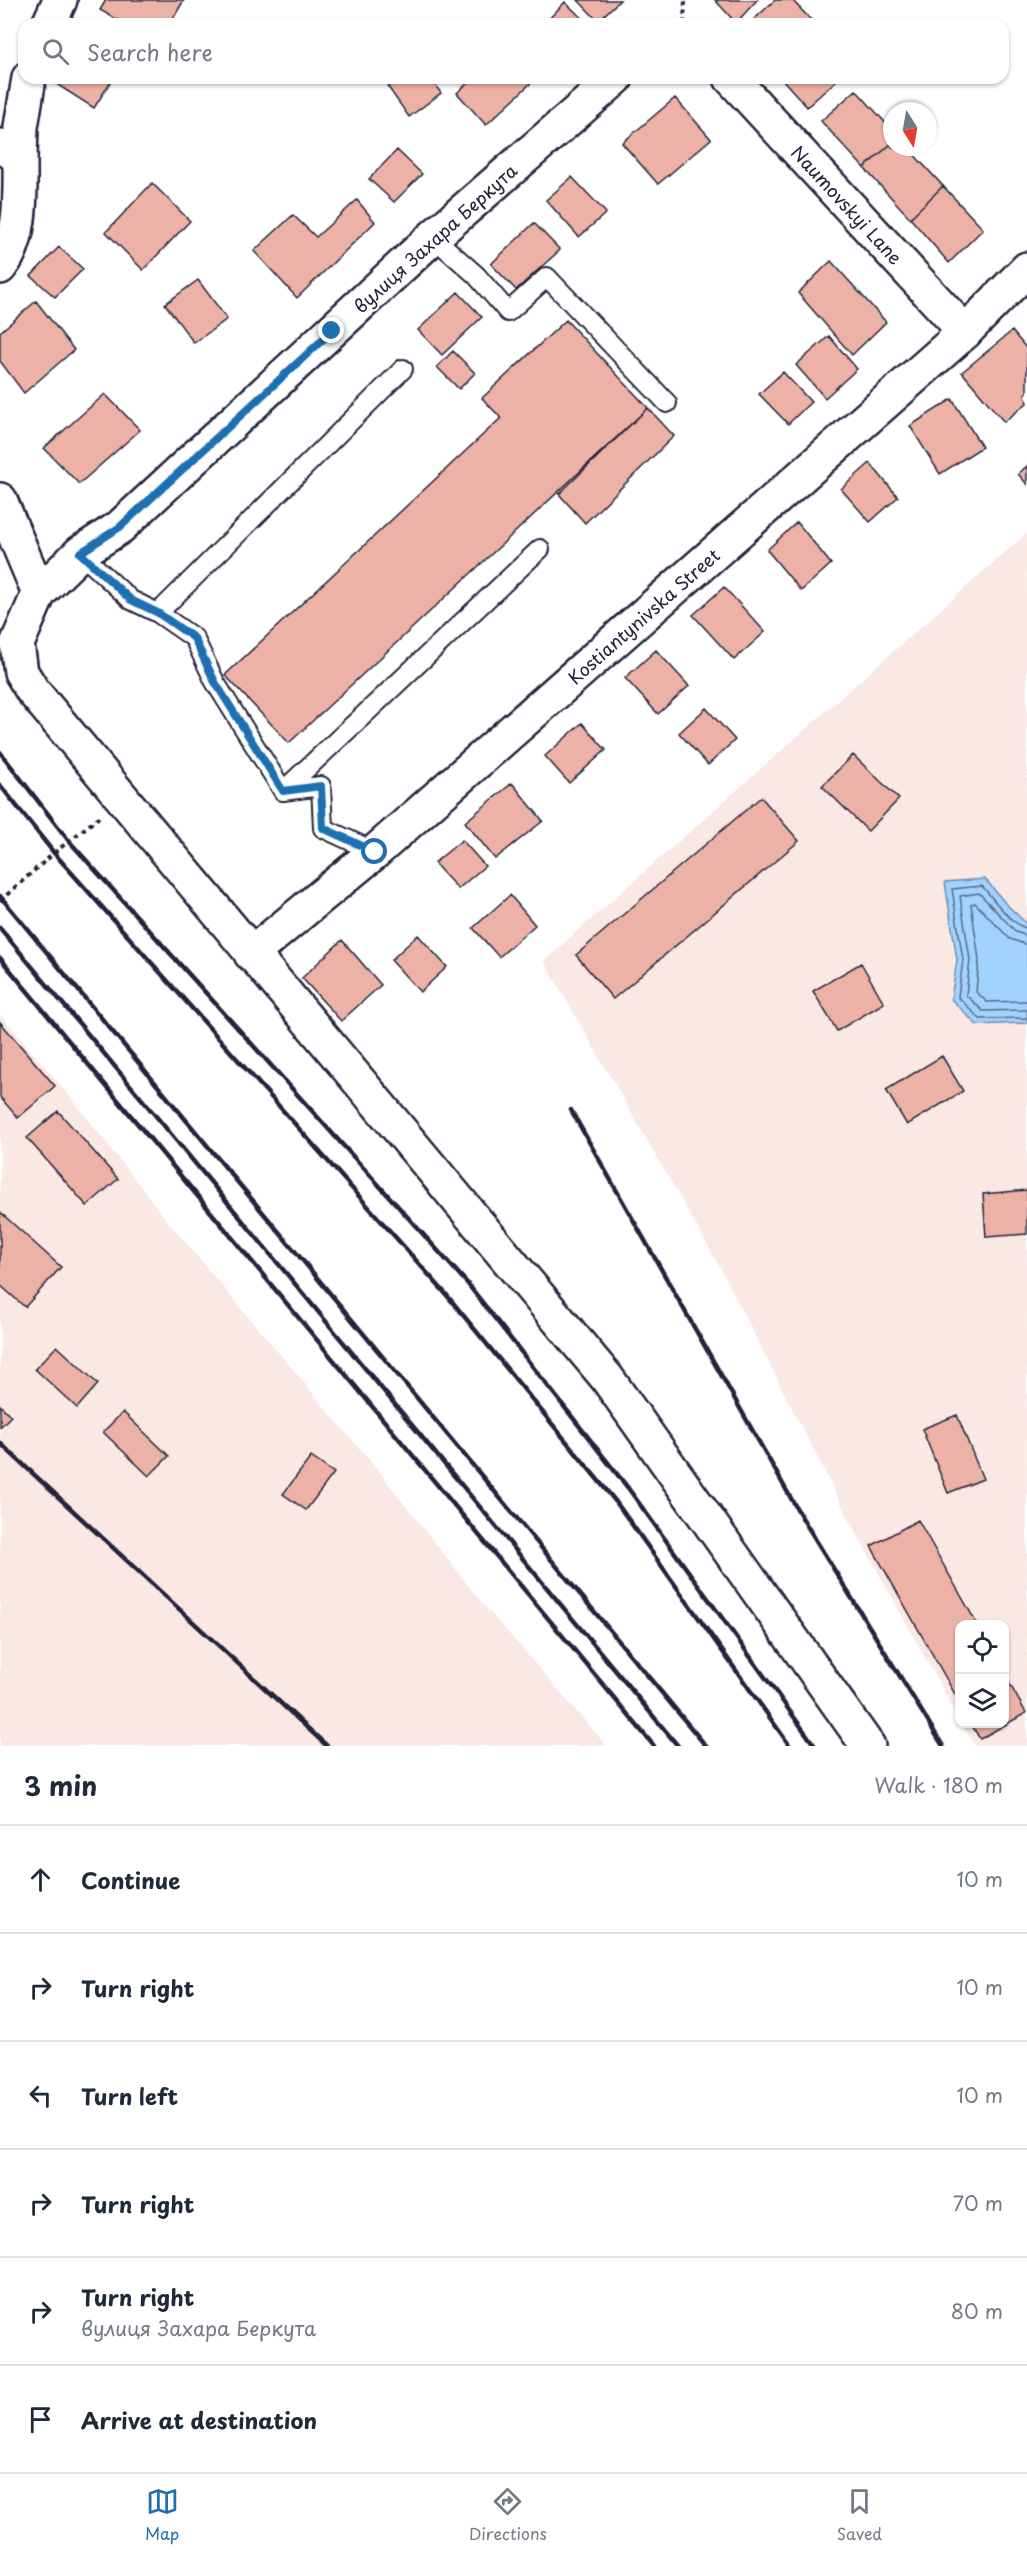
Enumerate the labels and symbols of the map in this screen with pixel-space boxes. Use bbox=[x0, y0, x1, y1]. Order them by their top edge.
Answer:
north arrow bbox=[883, 102, 937, 156]
street label: Naumovskyi Lane bbox=[786, 139, 909, 270]
street label: вулиця Захара Беркута bbox=[347, 157, 523, 319]
route end bbox=[318, 317, 344, 343]
street label: Kostiantynivska Street bbox=[561, 541, 725, 690]
route start bbox=[361, 838, 387, 864]

